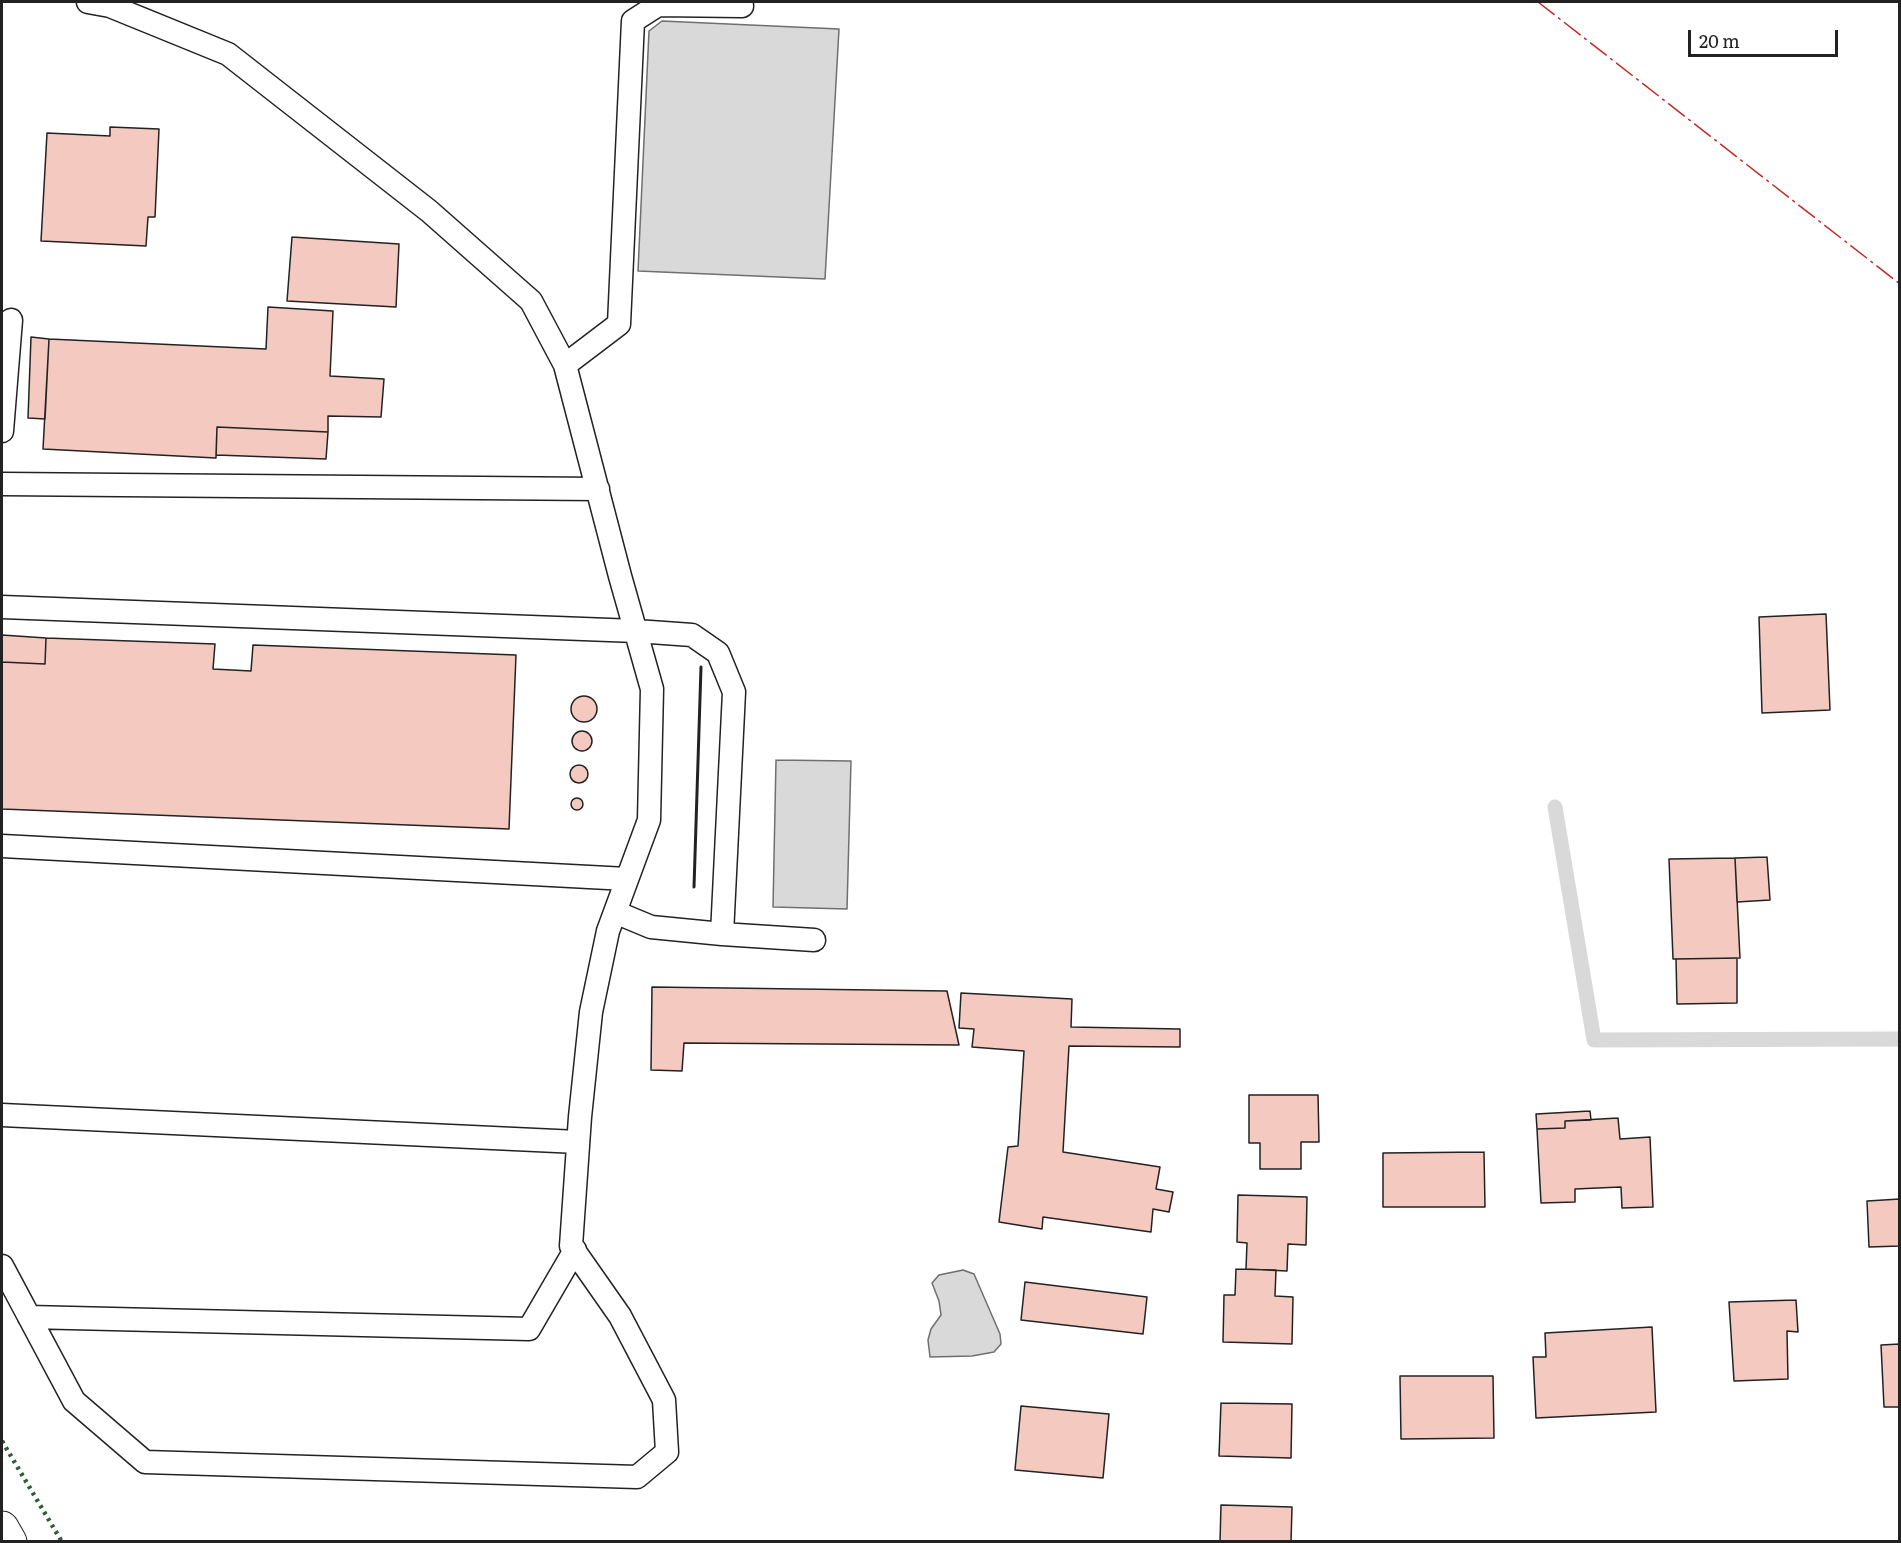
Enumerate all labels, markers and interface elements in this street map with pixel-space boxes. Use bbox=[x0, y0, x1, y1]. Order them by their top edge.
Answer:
scale bar bbox=[1691, 18, 1841, 56]
text: 20 m bbox=[1699, 27, 1740, 54]

